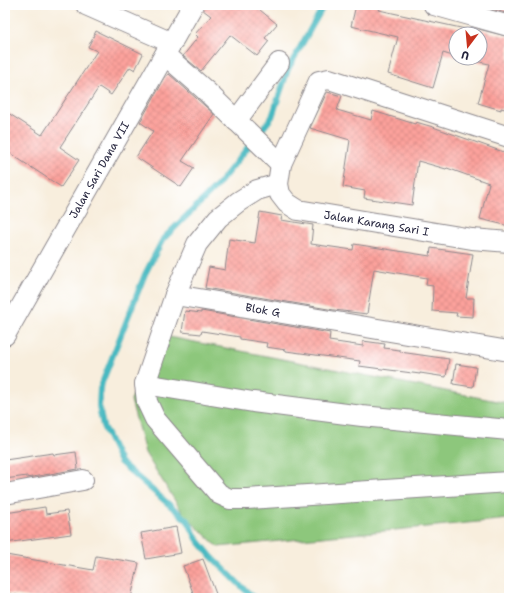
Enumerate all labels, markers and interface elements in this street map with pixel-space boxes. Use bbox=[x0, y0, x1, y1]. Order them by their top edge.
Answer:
north arrow bbox=[448, 26, 488, 66]
text: U bbox=[460, 47, 471, 63]
street label: Jalan Sari Dana VII bbox=[66, 119, 133, 221]
street label: Jalan Karang Sari I bbox=[323, 207, 430, 240]
street label: Blok G bbox=[244, 300, 282, 321]

